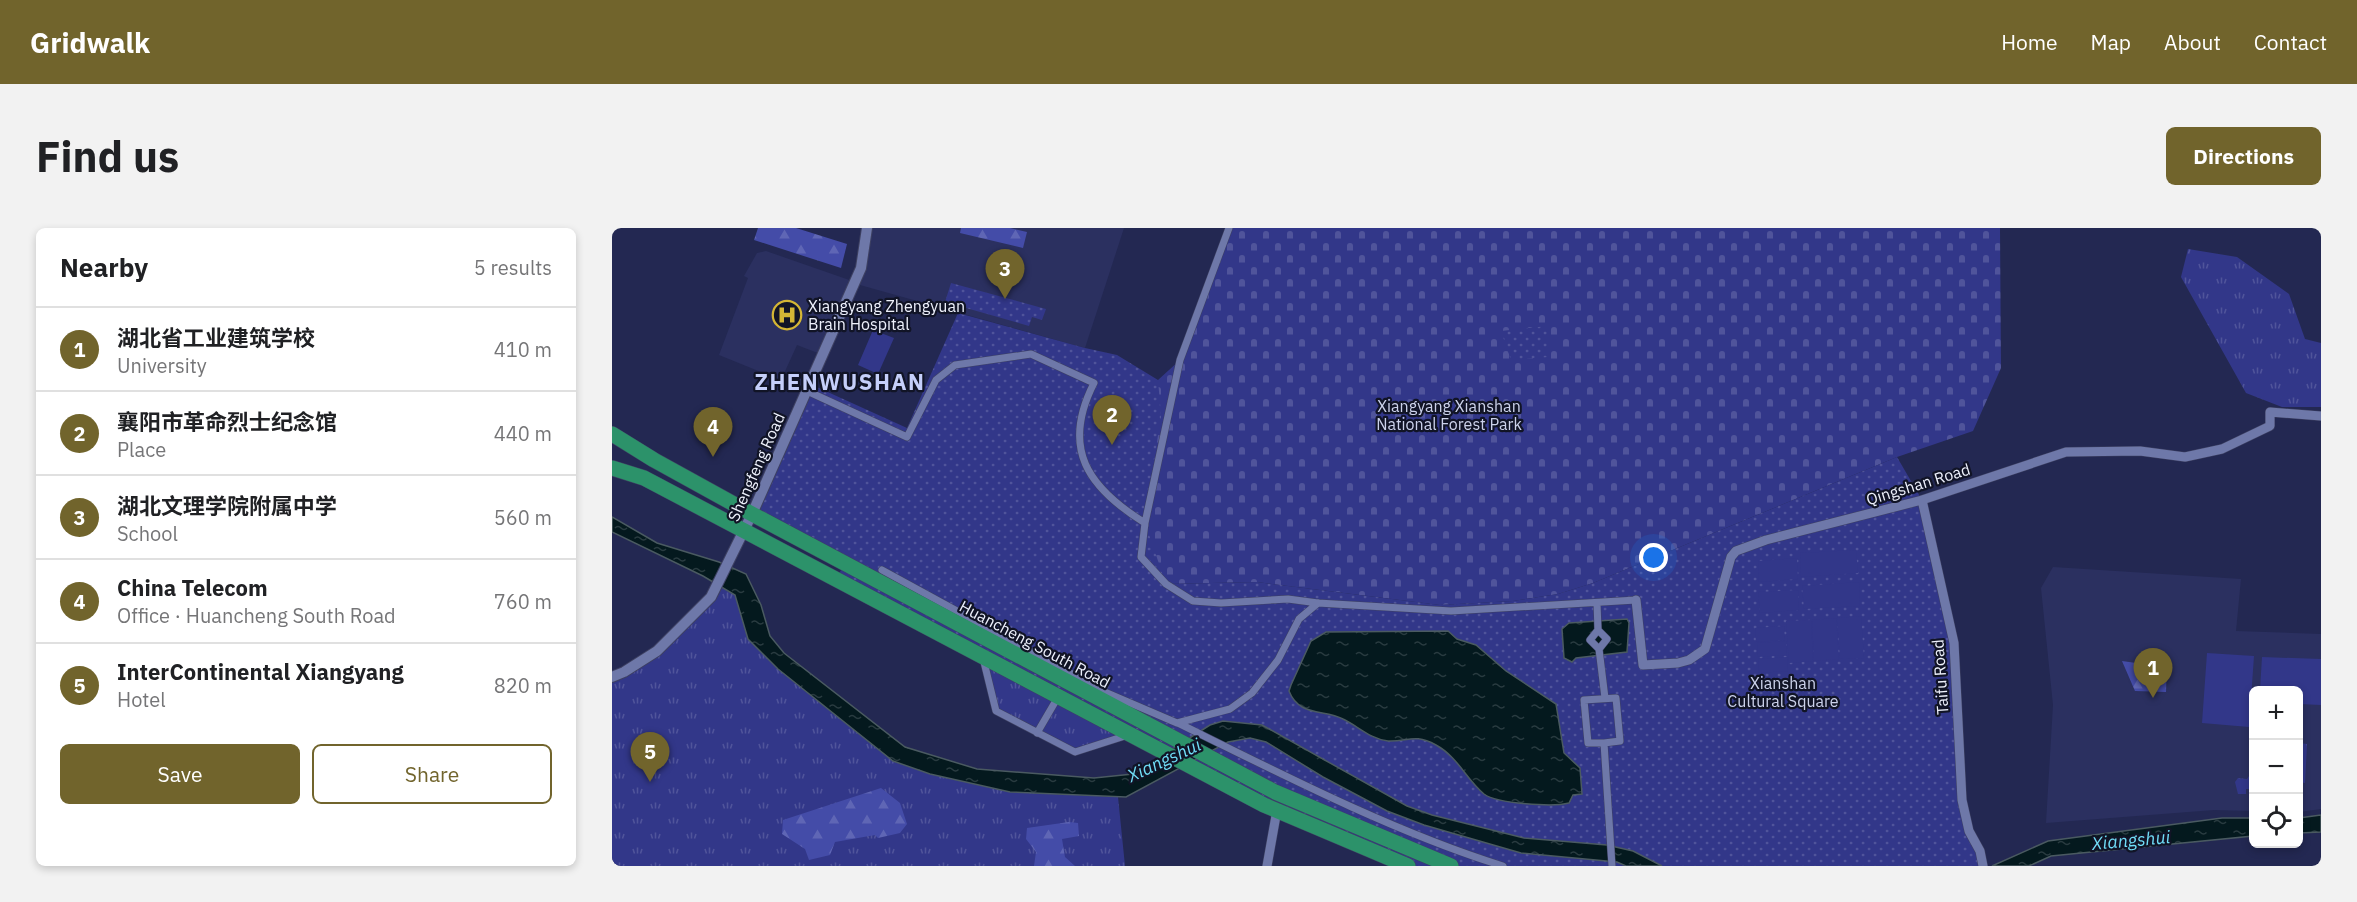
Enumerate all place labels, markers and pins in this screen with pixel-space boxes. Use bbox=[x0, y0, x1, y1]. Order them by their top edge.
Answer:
pin: 3 bbox=[986, 250, 1024, 299]
place label: Xiangyang Zhengyuan Brain Hospital bbox=[808, 296, 965, 334]
hospital icon: Xiangyang Zhengyuan Brain Hospital bbox=[771, 299, 803, 331]
pin: 2 bbox=[1092, 396, 1132, 445]
pin: 4 bbox=[694, 408, 732, 457]
pin: 1 bbox=[2134, 648, 2172, 698]
pin: 5 bbox=[630, 732, 669, 782]

